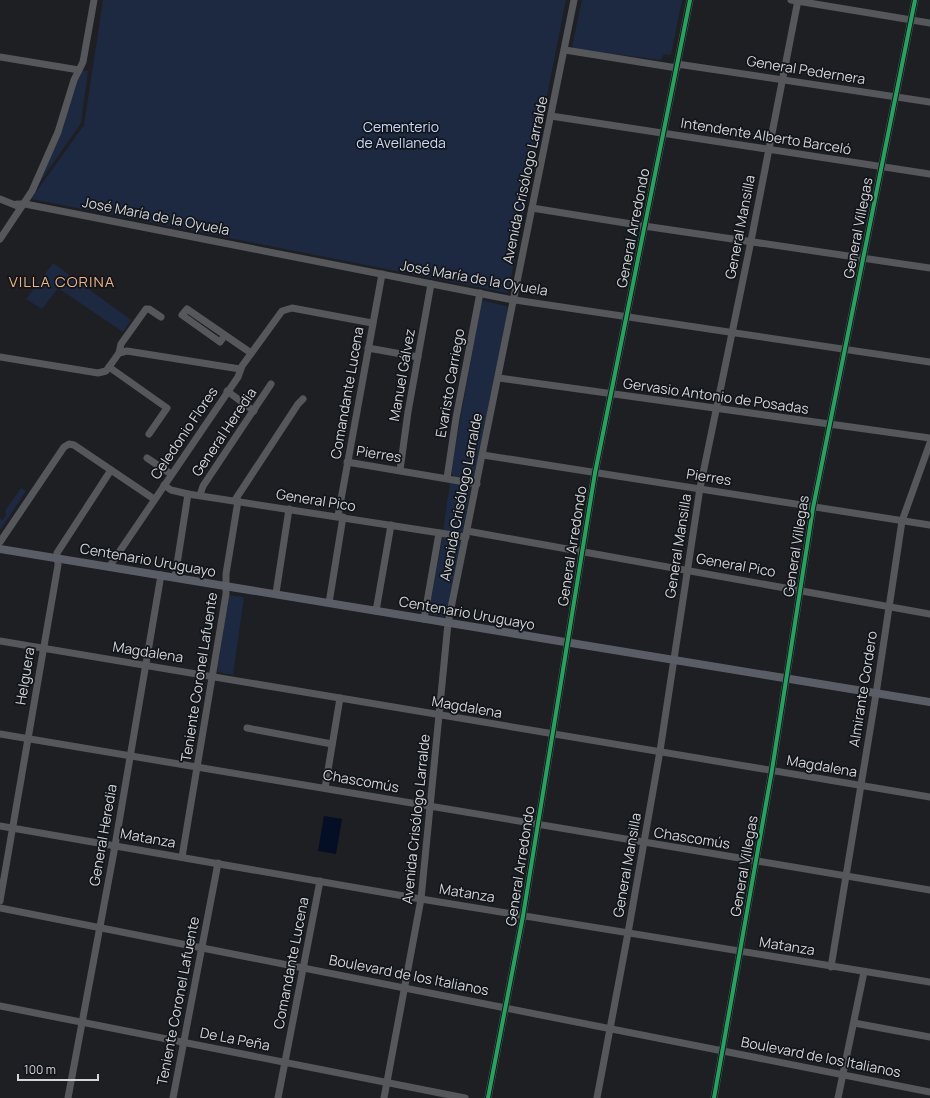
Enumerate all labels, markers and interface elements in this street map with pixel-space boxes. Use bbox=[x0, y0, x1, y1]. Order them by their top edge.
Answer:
street label: General Pedernera bbox=[745, 51, 867, 88]
street label: Avenida Crisólogo Larralde bbox=[497, 94, 552, 265]
street label: Intendente Alberto Barceló bbox=[679, 113, 853, 158]
park label: Cementerio de Avellaneda bbox=[356, 117, 446, 152]
street label: General Arredondo bbox=[612, 167, 653, 289]
street label: General Mansilla bbox=[720, 173, 759, 281]
street label: General Villegas bbox=[838, 176, 877, 280]
street label: José María de la Oyuela bbox=[81, 192, 231, 239]
street label: José María de la Oyuela bbox=[399, 255, 549, 300]
district label: VILLA CORINA bbox=[9, 271, 115, 292]
street label: Comandante Lucena bbox=[326, 325, 367, 461]
street label: Manuel Gálvez bbox=[384, 327, 419, 423]
street label: Evaristo Carriego bbox=[431, 327, 468, 439]
street label: Gervasio Antonio de Posadas bbox=[622, 373, 810, 418]
street label: Celedonio Flores bbox=[146, 383, 222, 483]
street label: General Heredia bbox=[187, 384, 260, 480]
street label: Avenida Crisólogo Larralde bbox=[435, 411, 486, 583]
street label: Pierres bbox=[355, 441, 403, 466]
street label: Pierres bbox=[685, 464, 733, 489]
street label: General Pico bbox=[275, 484, 357, 515]
street label: General Arredondo bbox=[553, 485, 590, 607]
street label: General Mansilla bbox=[660, 492, 695, 600]
street label: General Villegas bbox=[778, 494, 813, 598]
street label: Centenario Uruguayo bbox=[79, 538, 218, 581]
street label: General Pico bbox=[695, 548, 777, 581]
street label: Teniente Coronel Lafuente bbox=[176, 591, 221, 763]
street label: Centenario Uruguayo bbox=[398, 591, 537, 634]
street label: Almirante Cordero bbox=[844, 629, 881, 748]
street label: Magdalena bbox=[111, 637, 185, 666]
street label: Helguera bbox=[11, 646, 38, 706]
street label: Magdalena bbox=[430, 691, 504, 722]
street label: Avenida Crisólogo Larralde bbox=[397, 733, 434, 905]
street label: Magdalena bbox=[785, 750, 859, 781]
street label: Chascomús bbox=[322, 764, 401, 797]
street label: General Heredia bbox=[84, 782, 121, 887]
street label: General Arredondo bbox=[501, 805, 538, 927]
street label: General Mansilla bbox=[608, 811, 645, 919]
street label: General Villegas bbox=[725, 814, 762, 918]
street label: Chascomús bbox=[653, 822, 732, 853]
street label: Matanza bbox=[119, 823, 177, 852]
street label: Matanza bbox=[438, 879, 496, 906]
street label: Comandante Lucena bbox=[268, 895, 313, 1030]
street label: Teniente Coronel Lafuente bbox=[152, 915, 203, 1087]
street label: Matanza bbox=[758, 932, 816, 959]
street label: Boulevard de los Italianos bbox=[328, 950, 491, 999]
street label: De La Peña bbox=[199, 1022, 272, 1055]
street label: Boulevard de los Italianos bbox=[740, 1032, 903, 1081]
scale bar bbox=[18, 1056, 98, 1082]
text: 100 m bbox=[24, 1061, 56, 1078]

